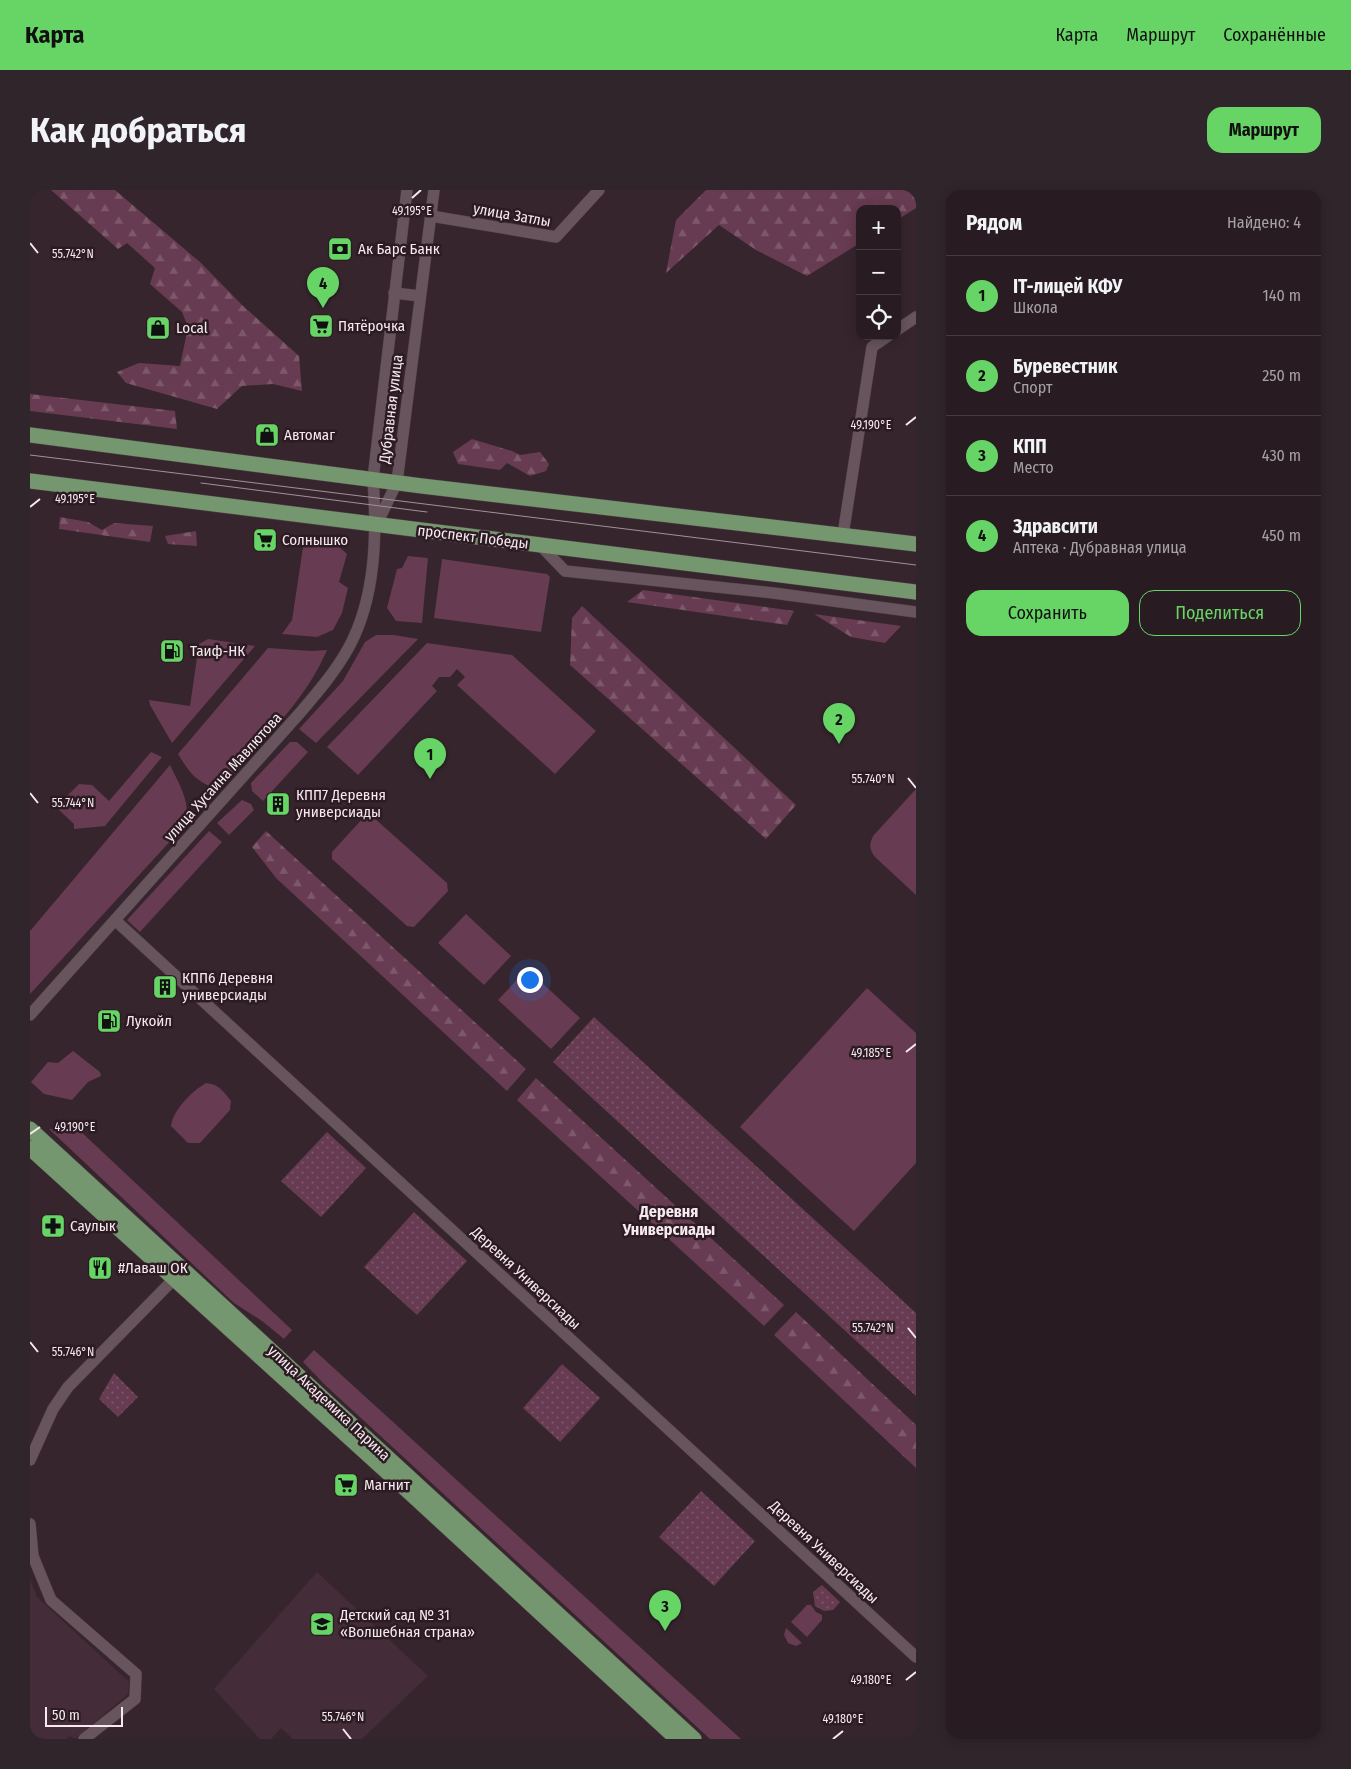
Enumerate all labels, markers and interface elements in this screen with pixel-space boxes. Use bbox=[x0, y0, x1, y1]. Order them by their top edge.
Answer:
text: Карта bbox=[25, 21, 84, 49]
text: Карта bbox=[1055, 24, 1098, 46]
text: Маршрут bbox=[1126, 24, 1195, 46]
text: Сохранённые bbox=[1223, 24, 1326, 46]
button: Маршрут bbox=[1207, 107, 1321, 153]
text: Как добраться bbox=[30, 109, 247, 151]
street label: улица Затлы bbox=[472, 199, 552, 231]
text: 49.195°E bbox=[392, 204, 432, 218]
map controls bbox=[856, 205, 901, 340]
button: + bbox=[856, 205, 901, 250]
text: Рядом bbox=[966, 210, 1022, 236]
text: Найдено: 4 bbox=[1227, 213, 1301, 232]
bank icon: Ак Барс Банк bbox=[327, 236, 353, 262]
place label: Ак Барс Банк bbox=[358, 240, 440, 258]
text: 55.742°N bbox=[52, 247, 94, 261]
button: − bbox=[856, 250, 901, 295]
pin: 4 bbox=[307, 267, 339, 308]
text: IT-лицей КФУ bbox=[1013, 275, 1122, 298]
text: 1 bbox=[979, 286, 985, 305]
text: 140 m bbox=[1263, 286, 1301, 305]
button: locate bbox=[856, 295, 901, 340]
text: Школа bbox=[1013, 298, 1058, 317]
supermarket icon: Пятёрочка bbox=[308, 313, 334, 339]
shop icon: Local bbox=[145, 315, 171, 341]
place label: Пятёрочка bbox=[338, 317, 405, 335]
place label: Local bbox=[176, 319, 208, 337]
street label: Дубравная улица bbox=[375, 354, 407, 465]
text: Буревестник bbox=[1013, 355, 1117, 378]
text: 2 bbox=[978, 366, 986, 385]
text: 250 m bbox=[1262, 366, 1301, 385]
text: Спорт bbox=[1013, 378, 1052, 397]
text: 49.190°E bbox=[851, 418, 892, 432]
shop icon: Автомаг bbox=[254, 422, 280, 448]
place label: Автомаг bbox=[284, 426, 335, 444]
text: КПП bbox=[1013, 435, 1047, 458]
text: 3 bbox=[978, 446, 986, 465]
text: 430 m bbox=[1262, 446, 1301, 465]
text: Место bbox=[1013, 458, 1054, 477]
text: 49.195°E bbox=[55, 492, 95, 506]
text: Здравсити bbox=[1013, 515, 1098, 538]
street label: проспект Победы bbox=[416, 521, 530, 553]
text: 4 bbox=[978, 526, 986, 545]
text: 450 m bbox=[1262, 526, 1301, 545]
supermarket icon: Солнышко bbox=[252, 527, 278, 553]
place label: Солнышко bbox=[282, 531, 348, 549]
text: Аптека · Дубравная улица bbox=[1013, 538, 1187, 557]
button: Сохранить bbox=[966, 590, 1129, 636]
button: Поделиться bbox=[1139, 590, 1301, 636]
fuel station icon: Таиф-НК bbox=[159, 638, 185, 664]
place label: Таиф-НК bbox=[190, 642, 245, 660]
pin: 2 bbox=[823, 703, 855, 744]
street label: улица Хусаина Мавлютова bbox=[160, 709, 286, 845]
pin: 1 bbox=[414, 738, 446, 779]
text: 55.740°N bbox=[852, 772, 894, 786]
place label: КПП7 Деревня универсиады bbox=[296, 786, 386, 821]
building icon: КПП7 Деревня универсиады bbox=[265, 791, 291, 817]
text: 55.744°N bbox=[52, 796, 94, 810]
your location bbox=[517, 967, 543, 993]
place label: КПП6 Деревня универсиады bbox=[182, 969, 273, 1004]
building icon: КПП6 Деревня универсиады bbox=[152, 974, 178, 1000]
fuel station icon: Лукойл bbox=[96, 1008, 122, 1034]
place label: Лукойл bbox=[126, 1012, 172, 1030]
text: 49.185°E bbox=[851, 1046, 891, 1060]
text: 49.190°E bbox=[55, 1120, 96, 1134]
district label: Деревня Универсиады bbox=[622, 1202, 715, 1239]
pharmacy icon: Саулык bbox=[40, 1213, 66, 1239]
place label: Саулык bbox=[70, 1217, 116, 1235]
street label: Деревня Универсиады bbox=[467, 1222, 584, 1333]
restaurant icon: #Лаваш ОК bbox=[87, 1255, 113, 1281]
place label: #Лаваш ОК bbox=[118, 1259, 188, 1277]
text: 55.742°N bbox=[852, 1321, 894, 1335]
street label: улица Академика Парина bbox=[264, 1342, 394, 1464]
text: 55.746°N bbox=[52, 1345, 94, 1359]
supermarket icon: Магнит bbox=[333, 1472, 359, 1498]
place label: Магнит bbox=[364, 1476, 411, 1494]
street label: Деревня Универсиады bbox=[765, 1496, 882, 1607]
pin: 3 bbox=[649, 1590, 681, 1631]
place label: Детский сад № 31 «Волшебная страна» bbox=[339, 1606, 475, 1641]
school or university icon: Детский сад № 31 «Волшебная страна» bbox=[309, 1611, 335, 1637]
text: 49.180°E bbox=[851, 1673, 892, 1687]
scale bar bbox=[45, 1704, 122, 1727]
text: 50 m bbox=[52, 1707, 80, 1724]
text: 55.746°N bbox=[322, 1710, 364, 1724]
text: 49.180°E bbox=[823, 1712, 864, 1726]

